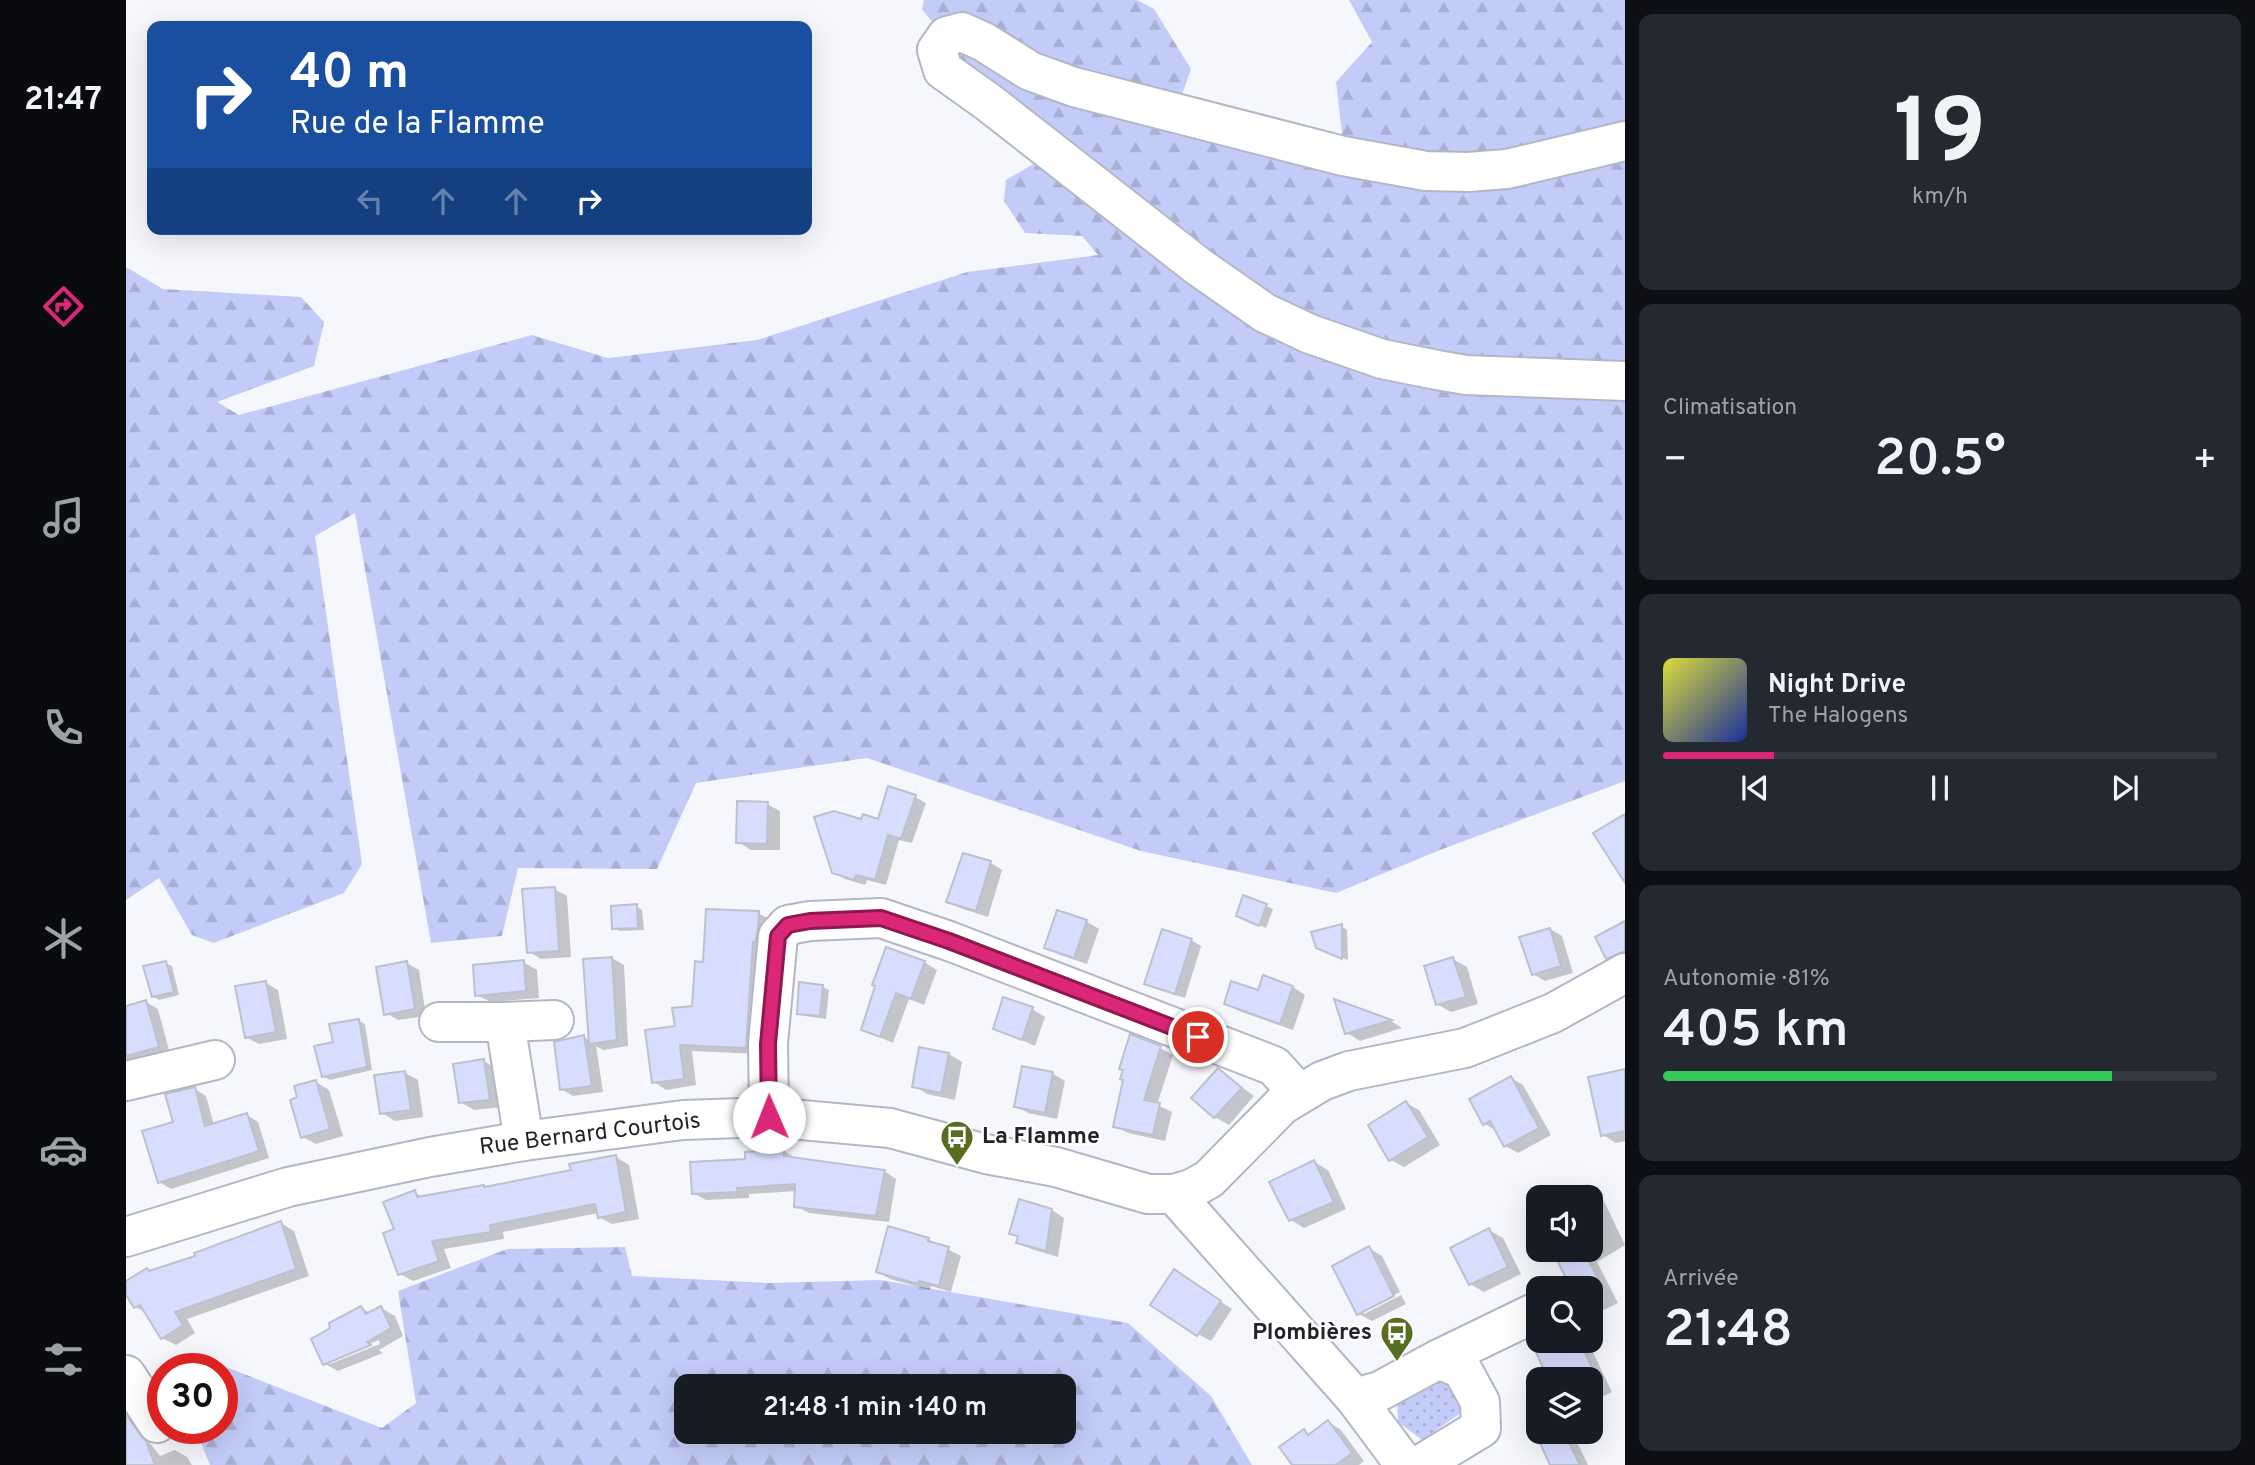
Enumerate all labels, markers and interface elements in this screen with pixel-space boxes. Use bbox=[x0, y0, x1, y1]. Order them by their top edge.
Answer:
text: 40 m bbox=[290, 44, 409, 106]
icon: right bbox=[175, 49, 266, 140]
text: 19 bbox=[1894, 80, 1986, 195]
text: 21:47 bbox=[24, 81, 102, 121]
text: Rue de la Flamme bbox=[290, 105, 545, 145]
icon: left bbox=[351, 182, 389, 220]
icon: ahead bbox=[424, 182, 462, 220]
icon: ahead bbox=[497, 182, 535, 220]
icon: right bbox=[570, 182, 608, 220]
text: km/h bbox=[1912, 183, 1968, 212]
icon: directions bbox=[39, 282, 88, 331]
text: Climatisation bbox=[1663, 394, 1797, 423]
text: 20.5° bbox=[1874, 428, 2006, 494]
text: − bbox=[1663, 437, 1688, 486]
text: + bbox=[2192, 437, 2217, 486]
icon: music bbox=[39, 493, 88, 542]
text: Night Drive bbox=[1768, 669, 1906, 702]
text: The Halogens bbox=[1768, 702, 1908, 731]
icon: phone bbox=[39, 703, 88, 752]
icon: previous bbox=[1736, 769, 1774, 807]
icon: pause bbox=[1921, 769, 1959, 807]
icon: next bbox=[2106, 769, 2144, 807]
icon: climate bbox=[39, 914, 88, 963]
text: Autonomie · 81% bbox=[1663, 965, 1830, 994]
text: 405 km bbox=[1663, 999, 1848, 1065]
pin bbox=[1168, 1007, 1228, 1067]
icon: arrive bbox=[1179, 1018, 1217, 1056]
position arrow bbox=[732, 1080, 806, 1154]
street label: Rue Bernard Courtois bbox=[478, 1107, 702, 1163]
bus stop icon: La Flamme bbox=[938, 1118, 976, 1167]
place label: La Flamme bbox=[982, 1123, 1100, 1152]
icon: car bbox=[39, 1125, 88, 1174]
map controls bbox=[1526, 1185, 1603, 1444]
button: sound bbox=[1526, 1185, 1603, 1262]
text: Arrivée bbox=[1663, 1265, 1739, 1294]
button: search bbox=[1526, 1276, 1603, 1353]
text: 21:48 bbox=[1663, 1299, 1793, 1365]
bus stop icon: Plombières bbox=[1378, 1314, 1416, 1363]
place label: Plombières bbox=[1252, 1319, 1372, 1348]
icon: filters bbox=[39, 1335, 88, 1384]
speed limit sign: 30 bbox=[147, 1353, 238, 1444]
button: layers bbox=[1526, 1367, 1603, 1444]
text: 21:48 · 1 min · 140 m bbox=[763, 1392, 987, 1425]

